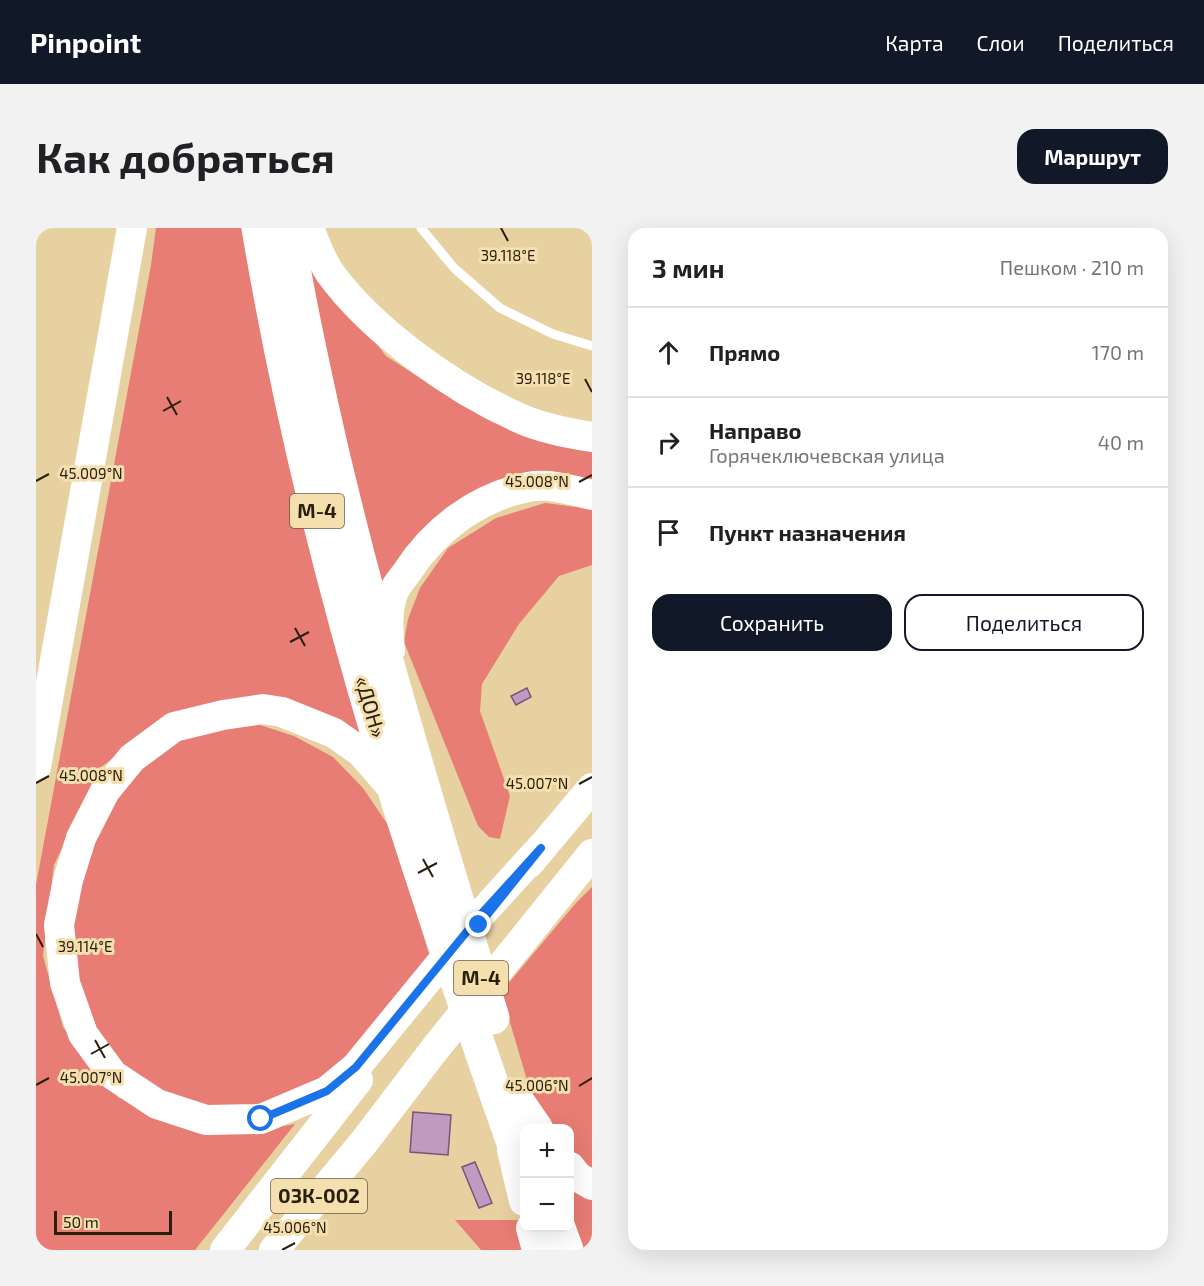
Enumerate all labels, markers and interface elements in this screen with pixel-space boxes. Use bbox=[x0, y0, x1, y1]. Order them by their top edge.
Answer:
text: Pinpoint bbox=[30, 25, 141, 59]
text: Карта bbox=[885, 30, 944, 55]
text: Слои bbox=[977, 30, 1025, 55]
text: Поделиться bbox=[1058, 30, 1174, 55]
button: Маршрут bbox=[1017, 129, 1168, 184]
text: Как добраться bbox=[36, 131, 335, 181]
text: 39.118°E bbox=[481, 246, 535, 264]
text: 3 мин bbox=[652, 252, 724, 283]
text: Пешком · 210 m bbox=[1000, 255, 1144, 279]
icon: ahead bbox=[652, 336, 685, 369]
text: Прямо bbox=[709, 339, 780, 365]
text: 170 m bbox=[1092, 340, 1144, 364]
text: 39.118°E bbox=[516, 369, 570, 387]
text: Направо bbox=[709, 417, 802, 443]
icon: right bbox=[652, 426, 685, 459]
text: 40 m bbox=[1098, 430, 1144, 454]
text: Горячеключевская улица bbox=[709, 443, 945, 467]
text: 45.009°N bbox=[59, 464, 123, 482]
text: 45.008°N bbox=[505, 472, 569, 490]
road number: М-4 bbox=[290, 494, 344, 528]
icon: arrive bbox=[652, 516, 685, 549]
text: Пункт назначения bbox=[709, 519, 906, 545]
button: Сохранить bbox=[652, 594, 892, 651]
button: Поделиться bbox=[904, 594, 1144, 651]
street label: «ДОН» bbox=[351, 673, 392, 740]
text: 45.008°N bbox=[59, 766, 123, 784]
text: 45.007°N bbox=[506, 774, 568, 792]
route end bbox=[465, 911, 491, 937]
text: 39.114°E bbox=[58, 937, 112, 955]
road number: М-4 bbox=[454, 961, 508, 995]
text: 45.007°N bbox=[60, 1068, 122, 1086]
text: 45.006°N bbox=[505, 1076, 569, 1094]
route start bbox=[247, 1105, 273, 1131]
map controls bbox=[520, 1124, 574, 1232]
button: + bbox=[520, 1124, 574, 1178]
button: − bbox=[520, 1178, 574, 1232]
road number: 03К-002 bbox=[271, 1179, 367, 1213]
scale bar bbox=[54, 1208, 172, 1236]
text: 50 m bbox=[63, 1212, 99, 1231]
text: 45.006°N bbox=[263, 1218, 327, 1236]

